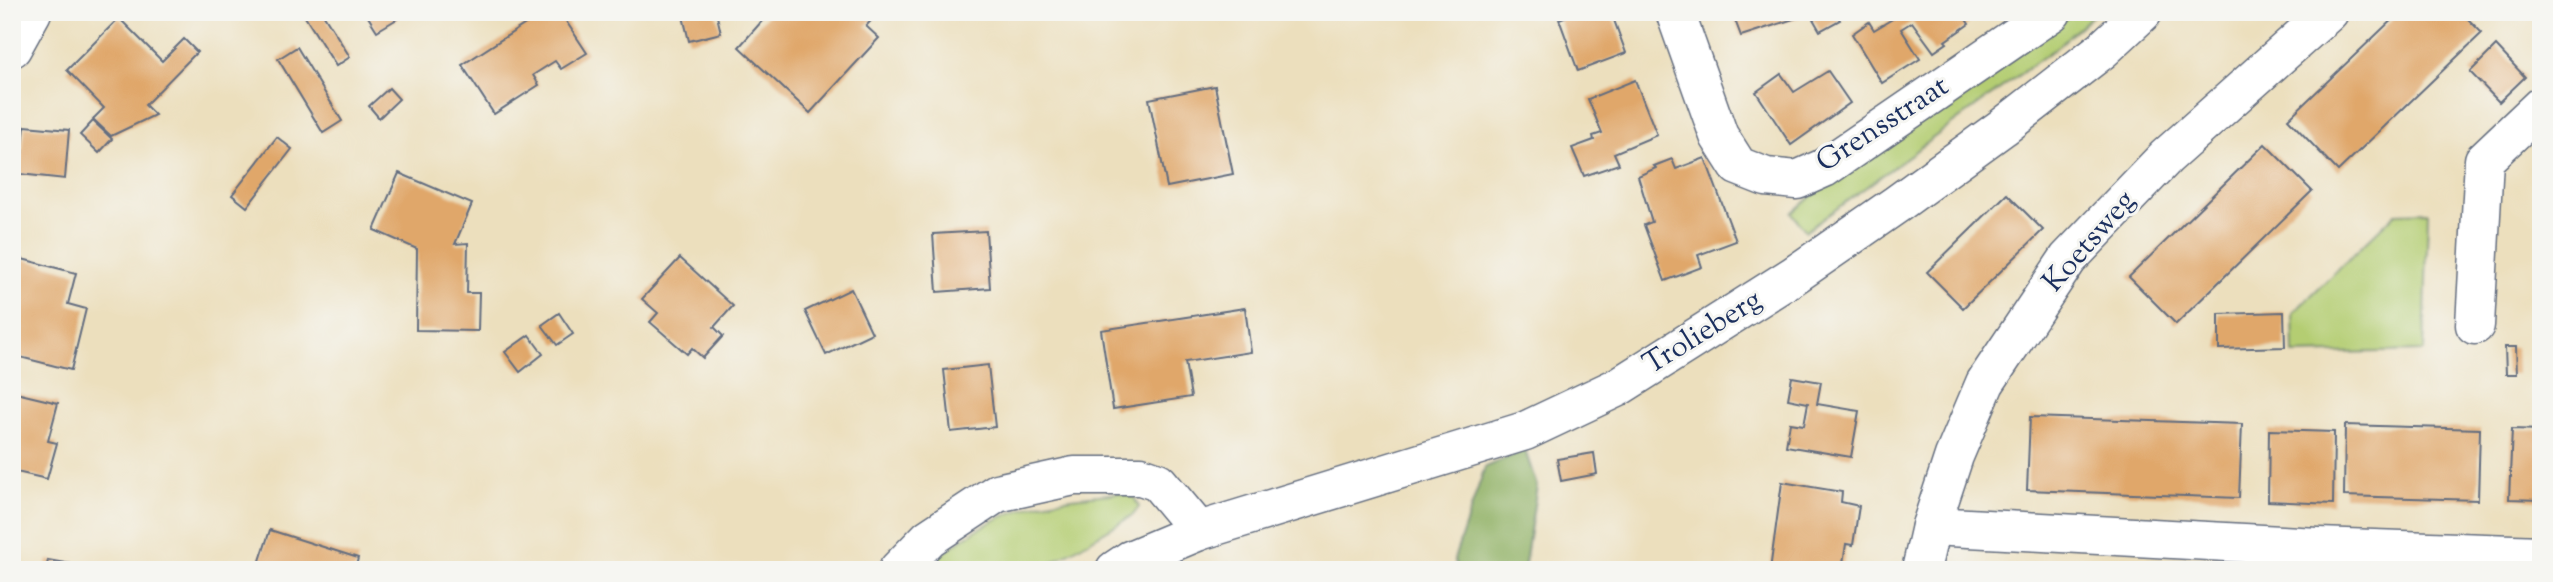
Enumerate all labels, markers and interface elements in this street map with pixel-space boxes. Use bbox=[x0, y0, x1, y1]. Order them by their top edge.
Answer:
street label: Grensstraat bbox=[1808, 66, 1958, 184]
street label: Koetsweg bbox=[2033, 182, 2147, 302]
street label: Trolieberg bbox=[1635, 280, 1771, 386]

